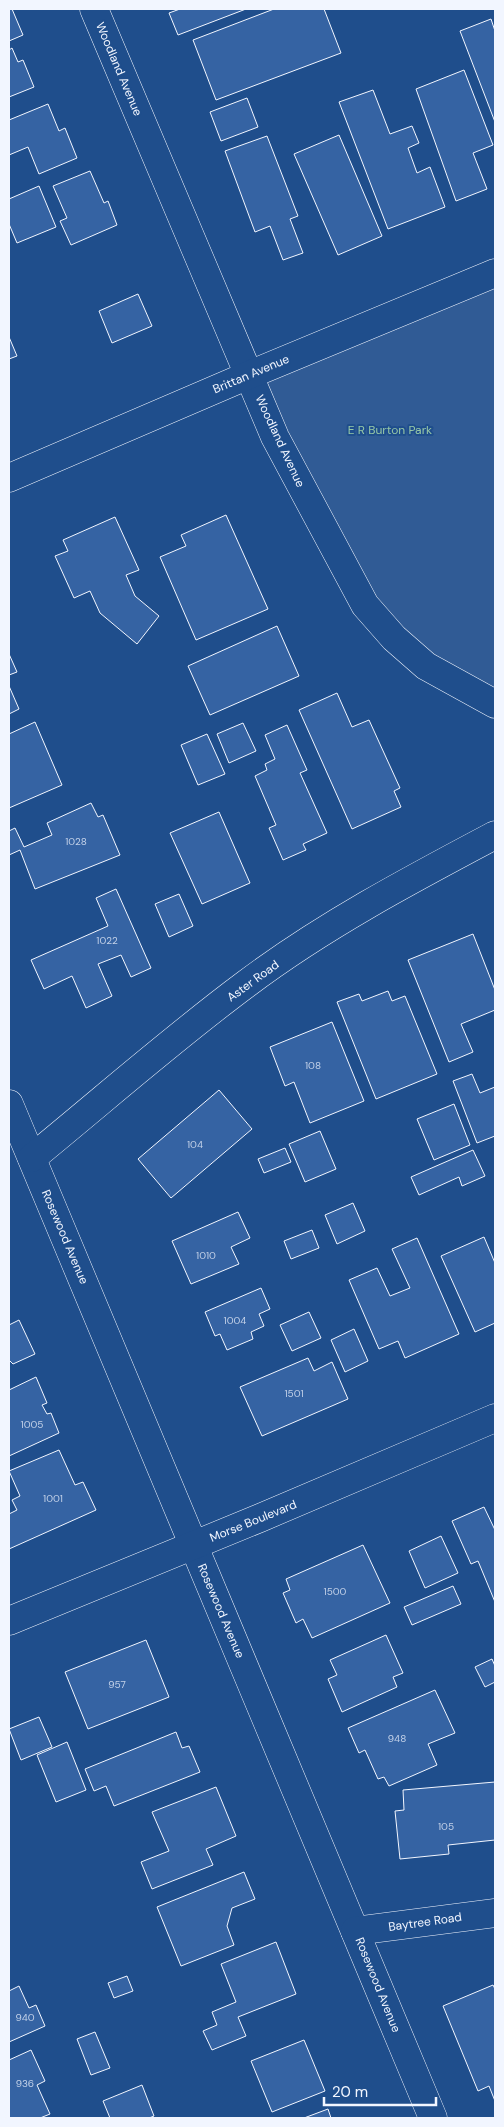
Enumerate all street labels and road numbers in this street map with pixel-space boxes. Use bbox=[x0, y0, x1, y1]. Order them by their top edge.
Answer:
street label: Woodland Avenue bbox=[92, 20, 146, 118]
street label: Brittan Avenue bbox=[210, 351, 292, 397]
street label: Woodland Avenue bbox=[252, 392, 309, 490]
street label: Aster Road bbox=[224, 957, 282, 1005]
street label: Rosewood Avenue bbox=[38, 1187, 92, 1287]
street label: Morse Boulevard bbox=[207, 1496, 299, 1546]
street label: Rosewood Avenue bbox=[194, 1561, 248, 1661]
street label: Baytree Road bbox=[387, 1909, 463, 1935]
street label: Rosewood Avenue bbox=[352, 1935, 404, 2035]

